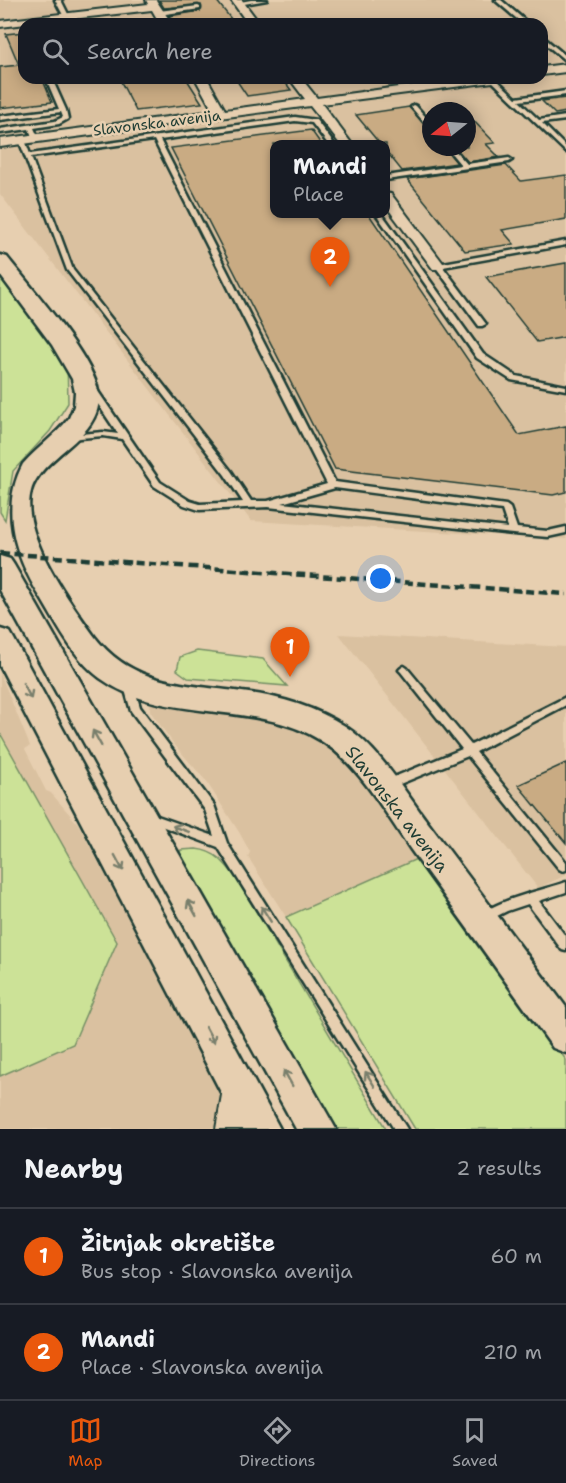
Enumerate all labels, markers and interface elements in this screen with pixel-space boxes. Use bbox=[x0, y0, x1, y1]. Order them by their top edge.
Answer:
search box bbox=[18, 18, 548, 84]
icon: search bbox=[39, 35, 72, 68]
text: Search here bbox=[87, 37, 213, 66]
north arrow bbox=[422, 102, 476, 156]
street label: Slavonska avenija bbox=[92, 105, 223, 141]
popup bbox=[270, 140, 390, 218]
text: Mandi bbox=[293, 152, 367, 181]
text: Place bbox=[293, 181, 344, 207]
pin: 2 bbox=[310, 238, 350, 287]
your location bbox=[366, 564, 395, 593]
pin: 1 bbox=[270, 628, 310, 677]
one-way arrow bbox=[22, 681, 34, 699]
one-way arrow bbox=[91, 730, 103, 747]
street label: Slavonska avenija bbox=[340, 741, 454, 877]
one-way arrow bbox=[172, 823, 190, 834]
one-way arrow bbox=[113, 854, 125, 871]
one-way arrow bbox=[186, 900, 198, 917]
one-way arrow bbox=[260, 906, 272, 923]
one-way arrow bbox=[204, 1026, 216, 1043]
one-way arrow bbox=[282, 1070, 294, 1087]
one-way arrow bbox=[363, 1071, 376, 1088]
text: Nearby bbox=[24, 1151, 123, 1186]
text: 2 results bbox=[456, 1155, 542, 1181]
text: Žitnjak okretište bbox=[81, 1229, 275, 1258]
text: 1 bbox=[39, 1243, 48, 1269]
text: 60 m bbox=[490, 1243, 542, 1269]
text: Bus stop · Slavonska avenija bbox=[81, 1258, 353, 1284]
text: Mandi bbox=[81, 1325, 155, 1354]
text: 2 bbox=[37, 1339, 51, 1365]
text: 210 m bbox=[483, 1339, 542, 1365]
text: Place · Slavonska avenija bbox=[81, 1354, 323, 1380]
tab: Map bbox=[68, 1414, 103, 1471]
tab: Directions bbox=[239, 1414, 316, 1471]
tab: Saved bbox=[452, 1414, 498, 1471]

